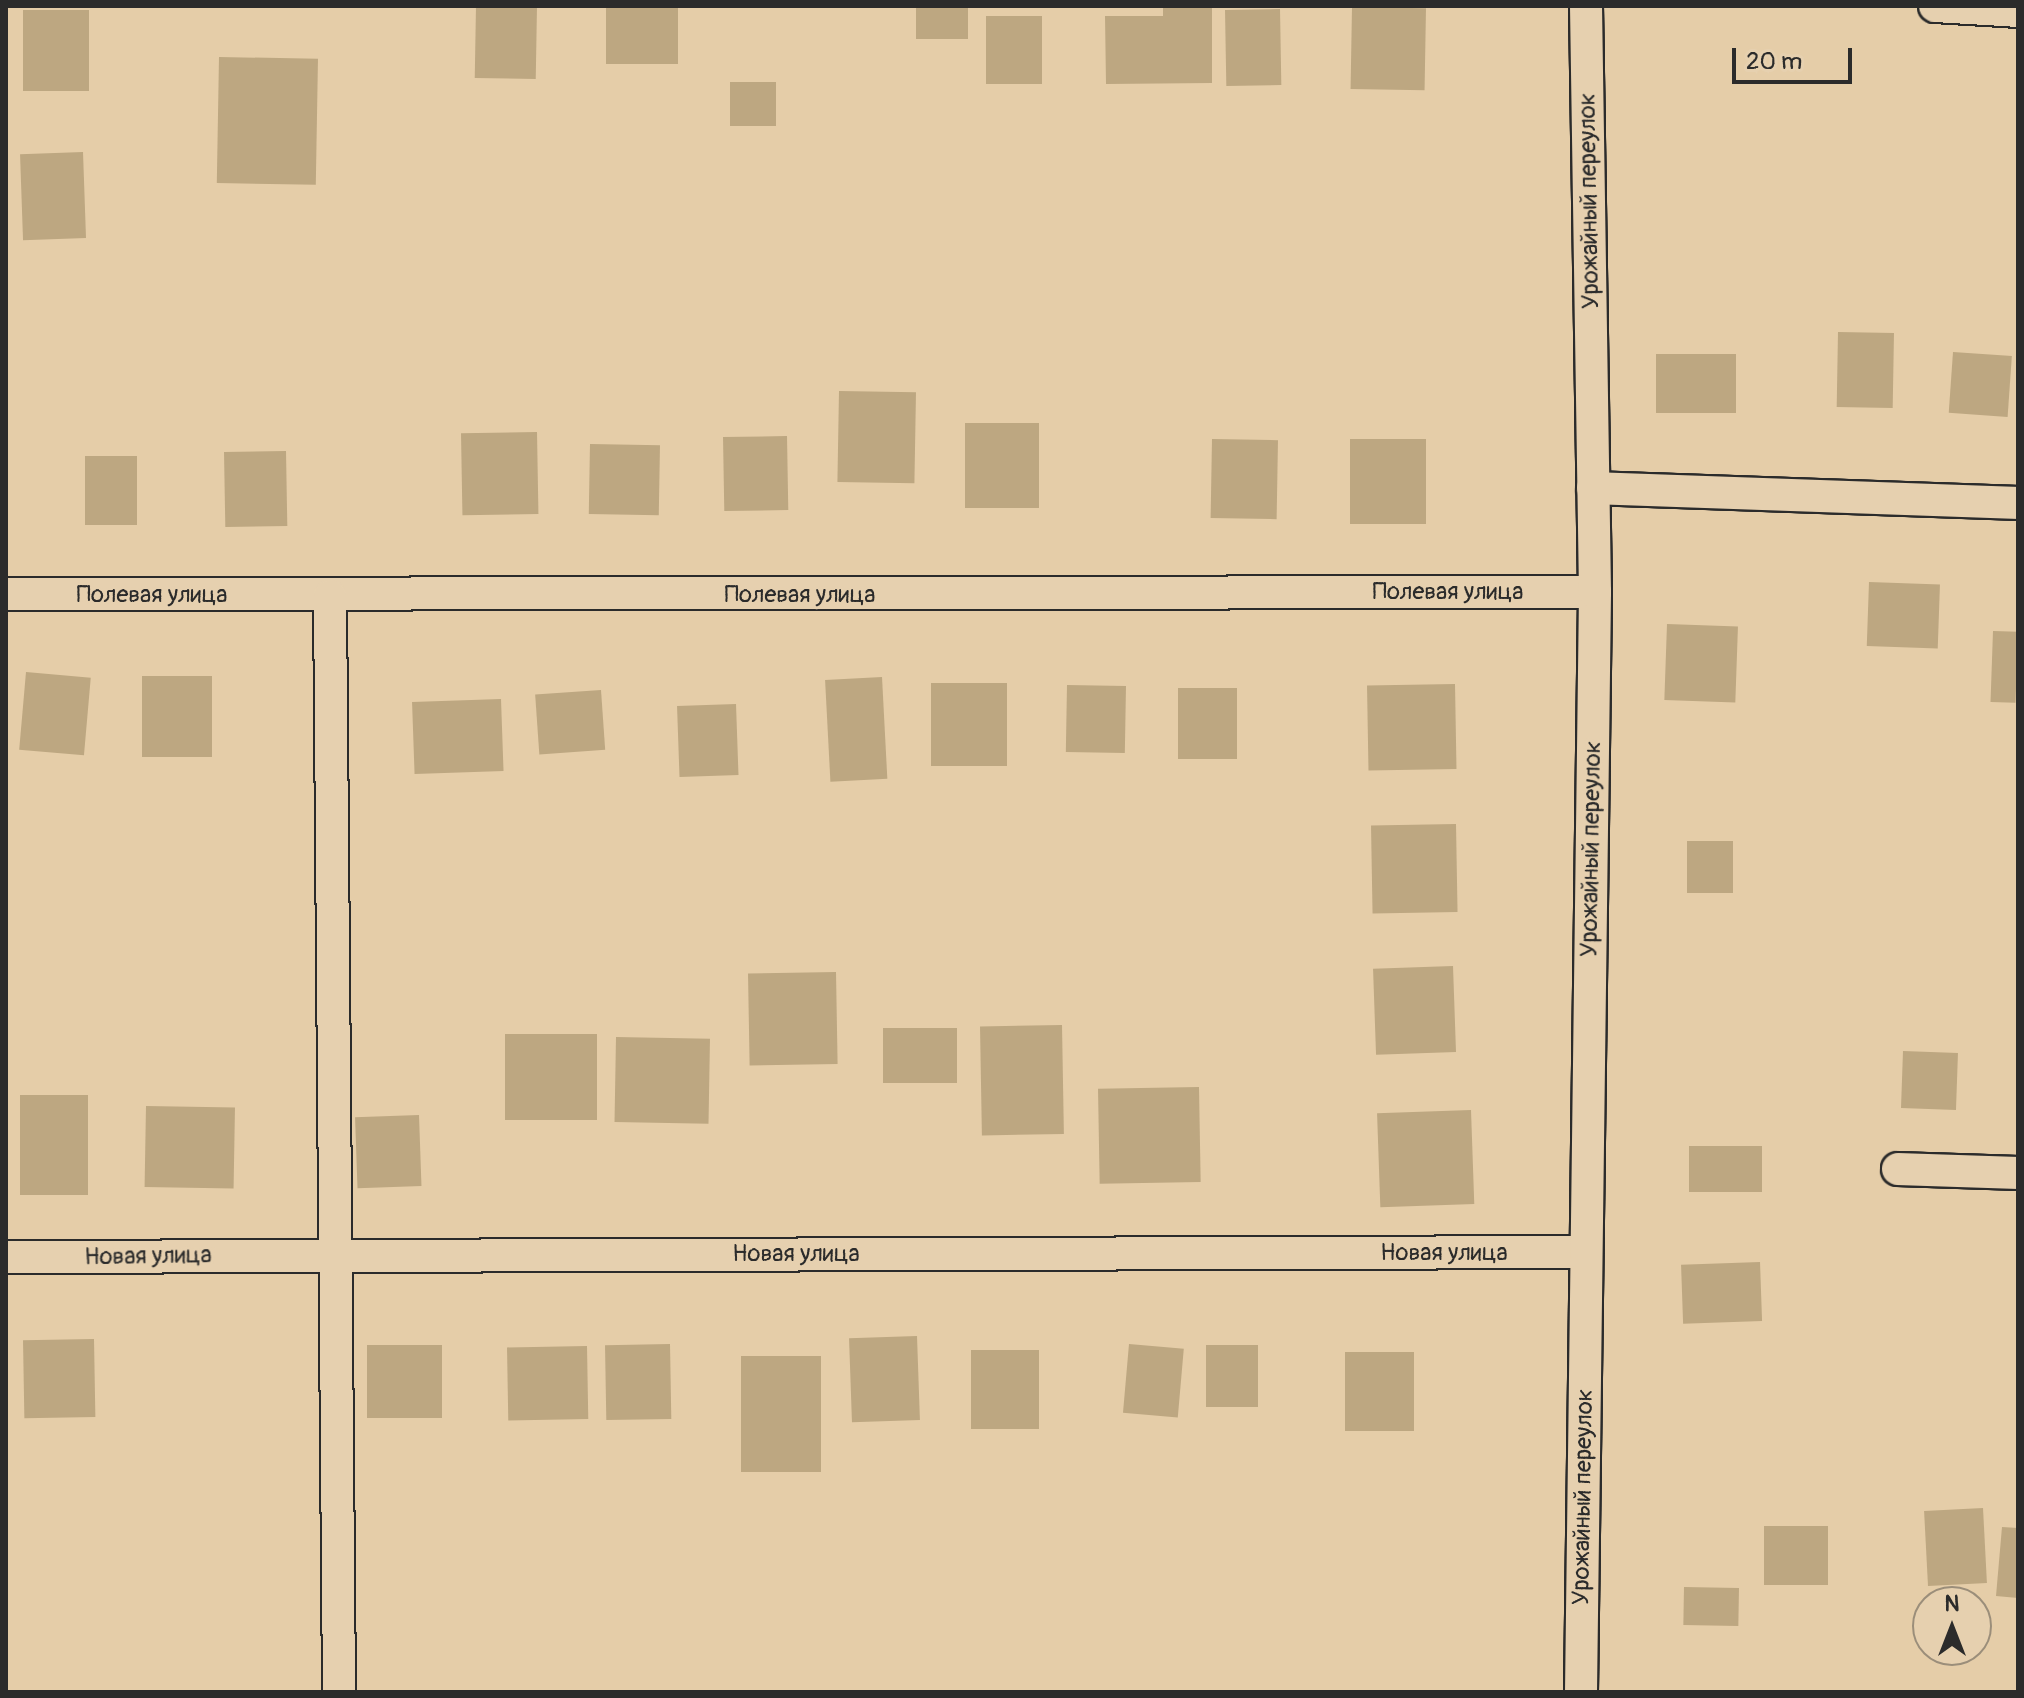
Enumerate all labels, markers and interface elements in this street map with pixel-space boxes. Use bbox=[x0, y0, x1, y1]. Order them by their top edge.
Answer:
scale bar bbox=[1736, 32, 1856, 82]
text: 20 m bbox=[1746, 47, 1802, 76]
street label: Урожайный переулок bbox=[1573, 93, 1605, 309]
street label: Полевая улица bbox=[1373, 578, 1523, 606]
street label: Полевая улица bbox=[77, 581, 227, 609]
street label: Полевая улица bbox=[725, 581, 875, 609]
street label: Урожайный переулок bbox=[1575, 741, 1607, 957]
street label: Новая улица bbox=[1380, 1239, 1508, 1267]
street label: Новая улица bbox=[84, 1240, 212, 1272]
street label: Новая улица bbox=[732, 1240, 860, 1268]
street label: Урожайный переулок bbox=[1567, 1389, 1599, 1605]
north arrow bbox=[1912, 1586, 1992, 1666]
text: N bbox=[1945, 1590, 1959, 1618]

